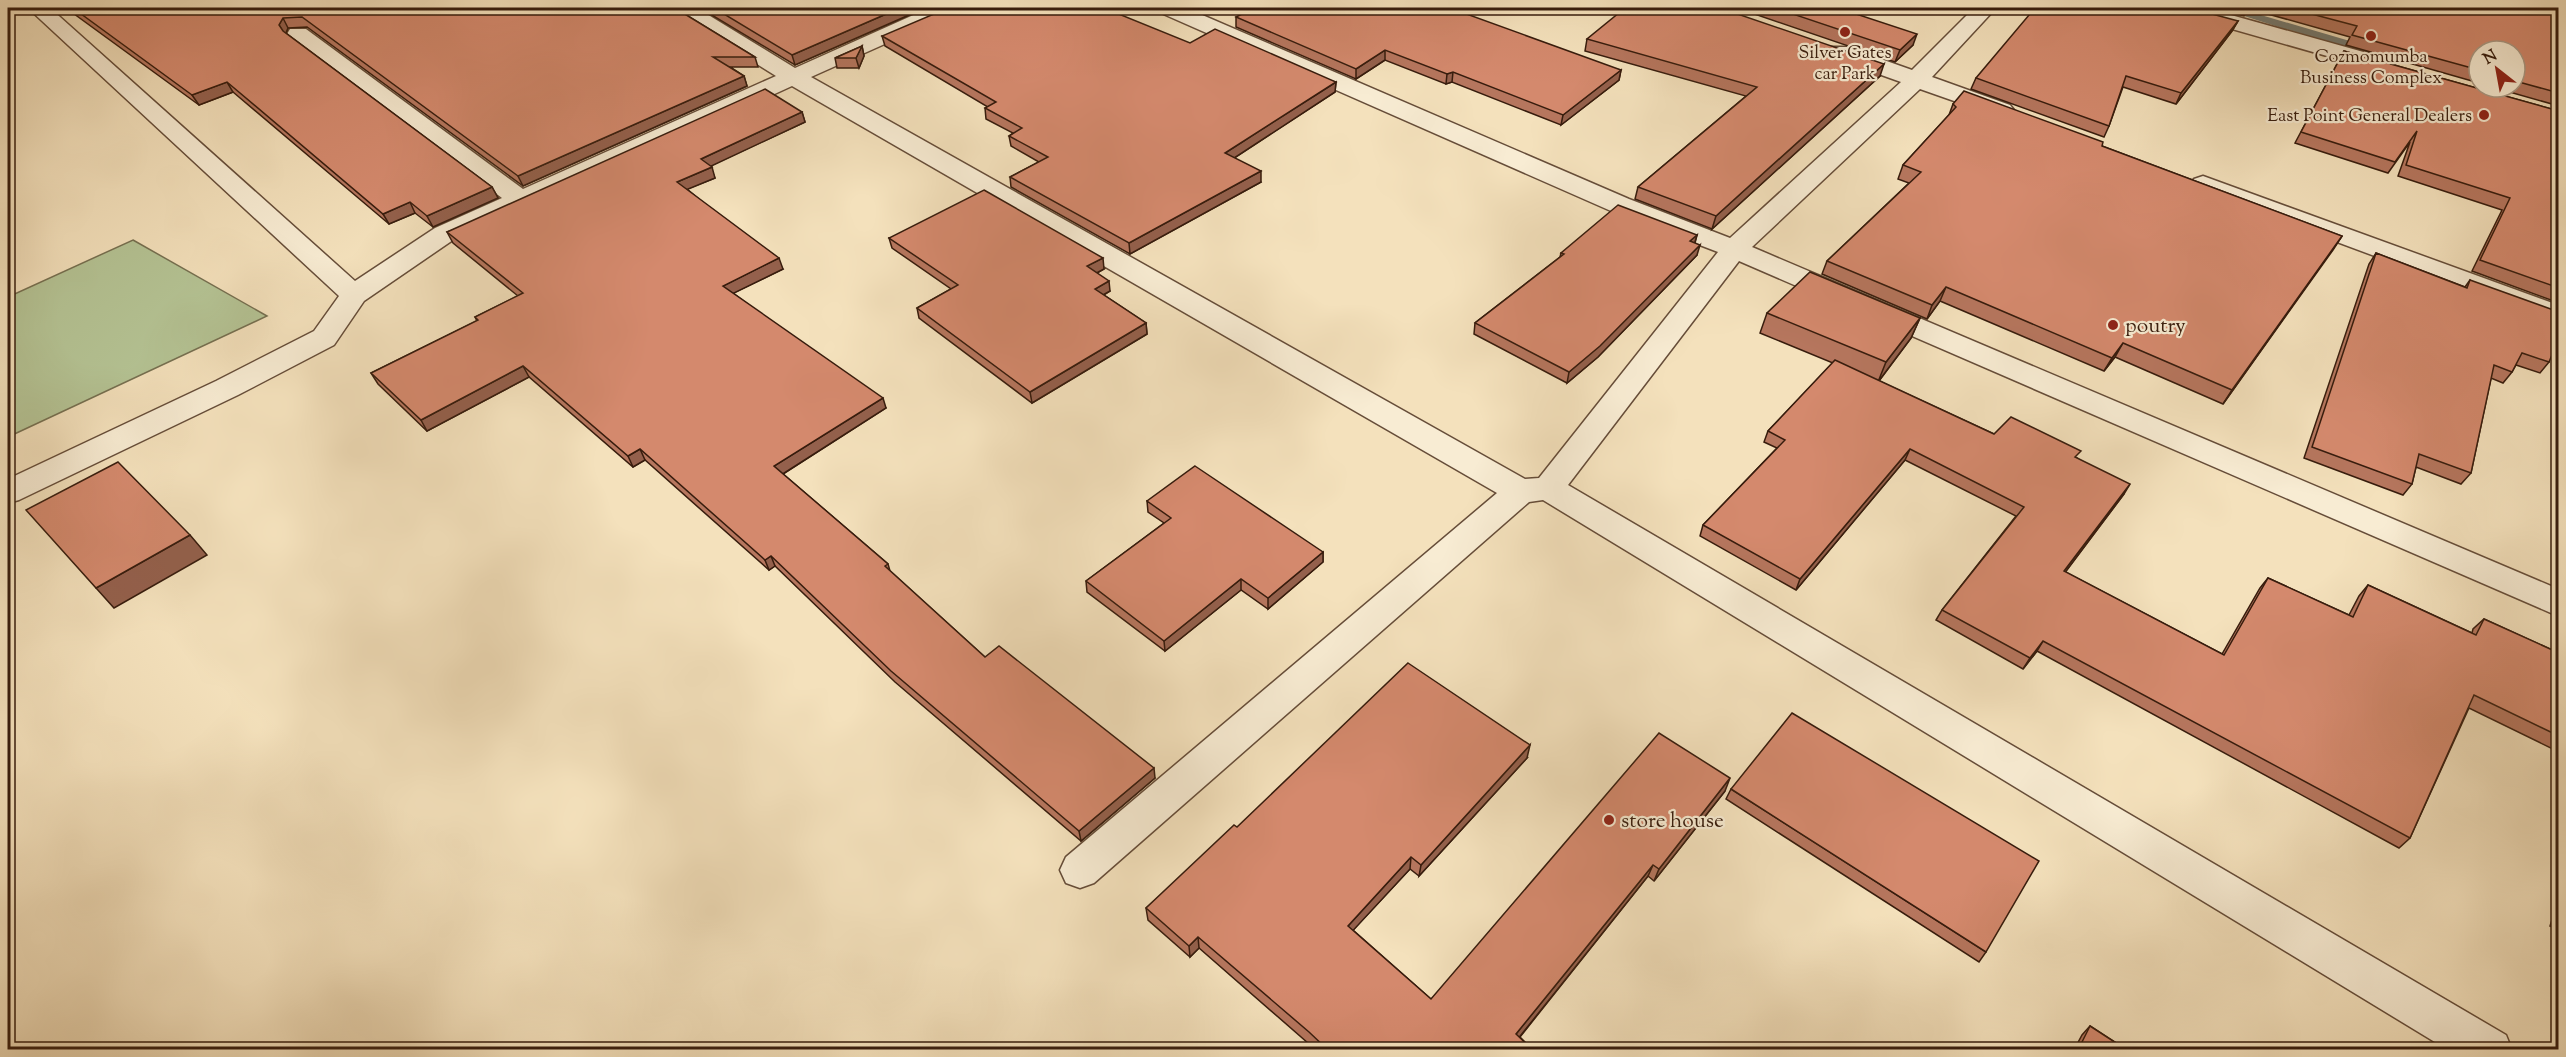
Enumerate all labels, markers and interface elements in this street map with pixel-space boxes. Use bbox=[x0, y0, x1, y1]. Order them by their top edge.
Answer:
marker: Silver Gates car Park bbox=[1838, 25, 1852, 39]
marker: Cozmomumba Business Complex bbox=[2364, 29, 2378, 43]
north arrow bbox=[2467, 39, 2527, 99]
place label: Silver Gates car Park bbox=[1798, 41, 1892, 88]
place label: Cozmomumba Business Complex bbox=[2300, 45, 2442, 92]
text: N bbox=[2479, 45, 2502, 71]
place label: East Point General Dealers bbox=[2267, 104, 2472, 130]
marker: East Point General Dealers bbox=[2477, 108, 2491, 122]
place label: poutry bbox=[2125, 312, 2186, 342]
marker: poutry bbox=[2106, 318, 2120, 332]
place label: store house bbox=[1621, 807, 1724, 837]
marker: store house bbox=[1602, 813, 1616, 827]

